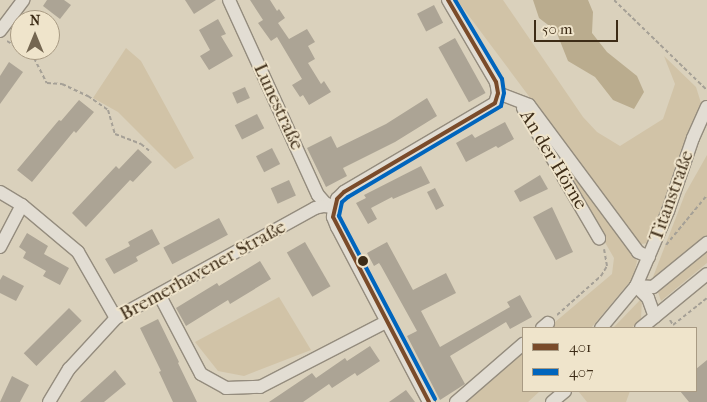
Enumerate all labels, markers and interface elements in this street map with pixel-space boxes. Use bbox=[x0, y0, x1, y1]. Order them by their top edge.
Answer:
north arrow bbox=[10, 10, 60, 60]
scale bar bbox=[537, 10, 621, 42]
text: N bbox=[30, 12, 40, 29]
text: 50 m bbox=[542, 20, 572, 38]
street label: Lunestraße bbox=[248, 60, 308, 154]
street label: An der Hörne bbox=[514, 106, 592, 214]
street label: Titanstraße bbox=[645, 147, 699, 245]
street label: Bremerhavener Straße bbox=[116, 216, 290, 326]
unlabelled marker bbox=[358, 256, 368, 266]
legend bbox=[522, 327, 697, 392]
text: 401 bbox=[569, 338, 591, 356]
text: 407 bbox=[569, 363, 593, 381]

